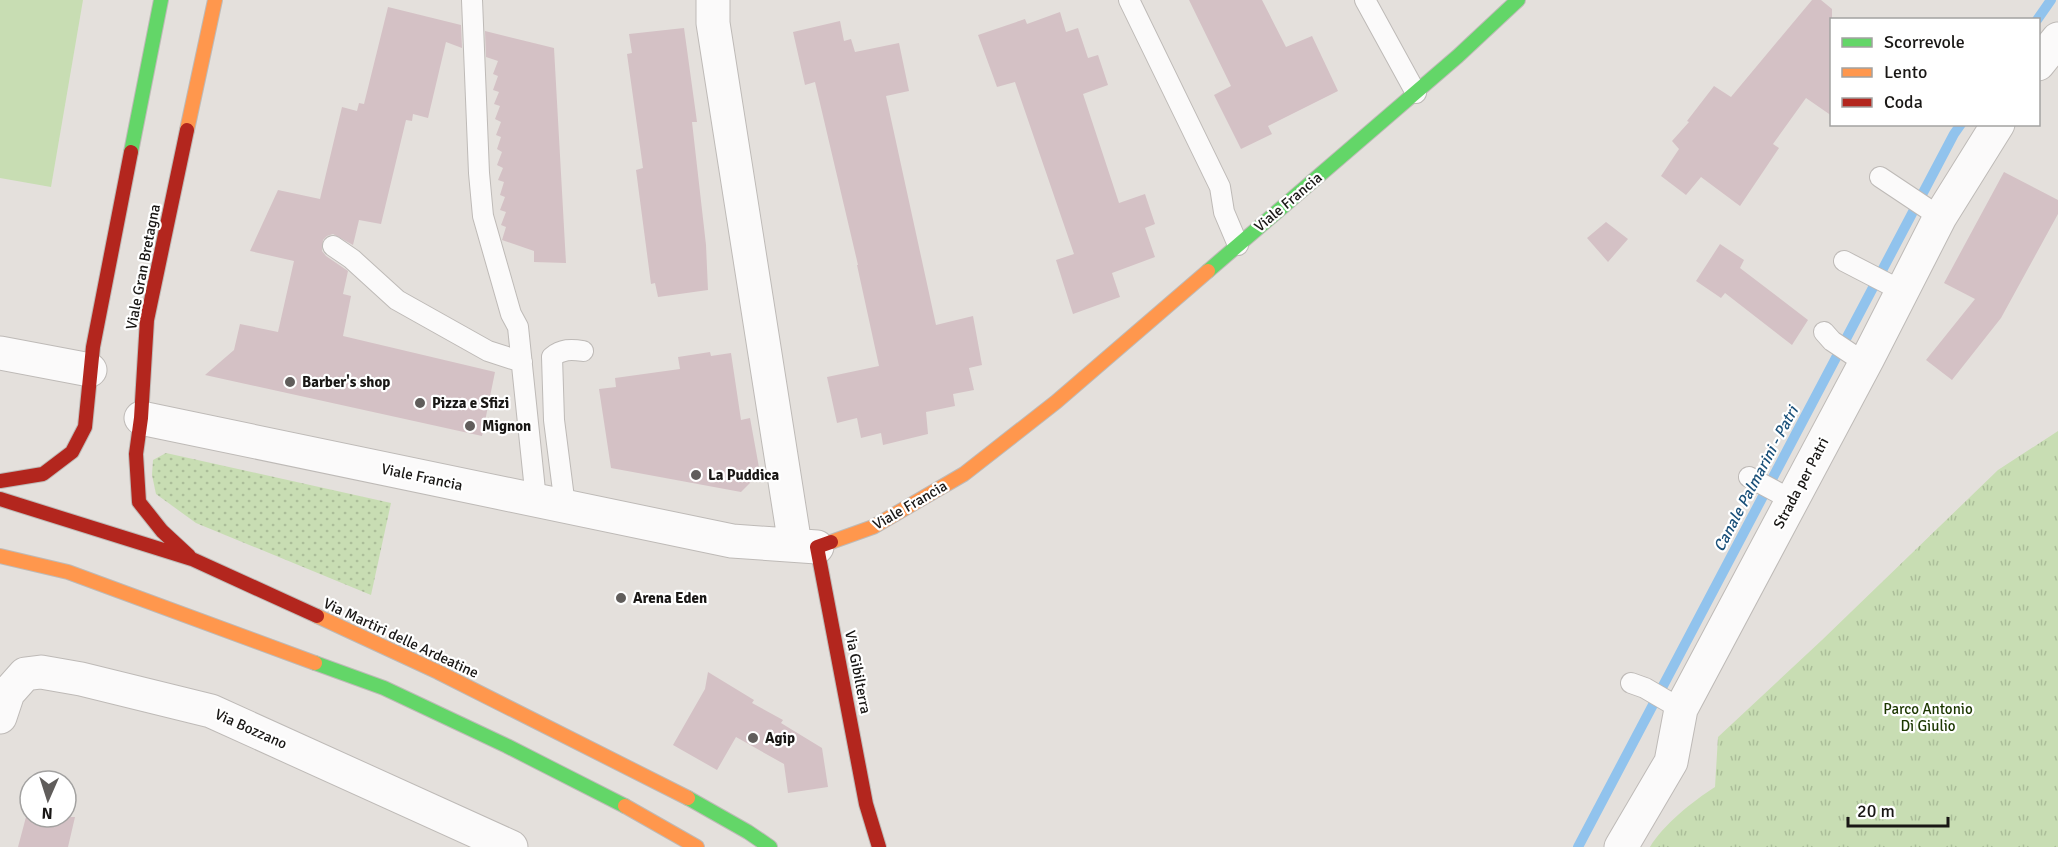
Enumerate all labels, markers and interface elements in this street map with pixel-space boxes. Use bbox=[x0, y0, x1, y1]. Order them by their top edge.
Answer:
legend bbox=[1830, 18, 2040, 126]
text: Scorrevole bbox=[1884, 31, 1965, 53]
text: Lento bbox=[1884, 61, 1927, 83]
text: Coda bbox=[1884, 91, 1923, 113]
street label: Viale Francia bbox=[1250, 168, 1326, 236]
street label: Viale Gran Bretagna bbox=[122, 203, 164, 331]
place label: Barber's shop bbox=[302, 373, 390, 391]
marker: Barber's shop bbox=[283, 375, 297, 389]
place label: Pizza e Sfizi bbox=[432, 394, 509, 412]
marker: Pizza e Sfizi bbox=[413, 396, 427, 410]
water label: Canale Palmarini - Patri bbox=[1709, 401, 1804, 555]
place label: Mignon bbox=[482, 417, 531, 435]
marker: Mignon bbox=[463, 419, 477, 433]
street label: Strada per Patri bbox=[1769, 434, 1833, 532]
street label: Viale Francia bbox=[380, 460, 464, 494]
place label: La Puddica bbox=[708, 466, 779, 484]
marker: La Puddica bbox=[689, 468, 703, 482]
street label: Viale Francia bbox=[870, 476, 950, 534]
place label: Arena Eden bbox=[633, 589, 707, 607]
marker: Arena Eden bbox=[614, 591, 628, 605]
street label: Via Martiri delle Ardeatine bbox=[321, 594, 481, 682]
street label: Via Gibilterra bbox=[841, 629, 875, 715]
park label: Parco Antonio Di Giulio bbox=[1883, 700, 1973, 735]
street label: Via Bozzano bbox=[212, 705, 290, 753]
place label: Agip bbox=[765, 729, 795, 747]
marker: Agip bbox=[746, 731, 760, 745]
north arrow bbox=[18, 769, 78, 829]
scale bar bbox=[1848, 790, 1948, 828]
text: 20 m bbox=[1857, 800, 1895, 822]
text: N bbox=[41, 803, 53, 823]

